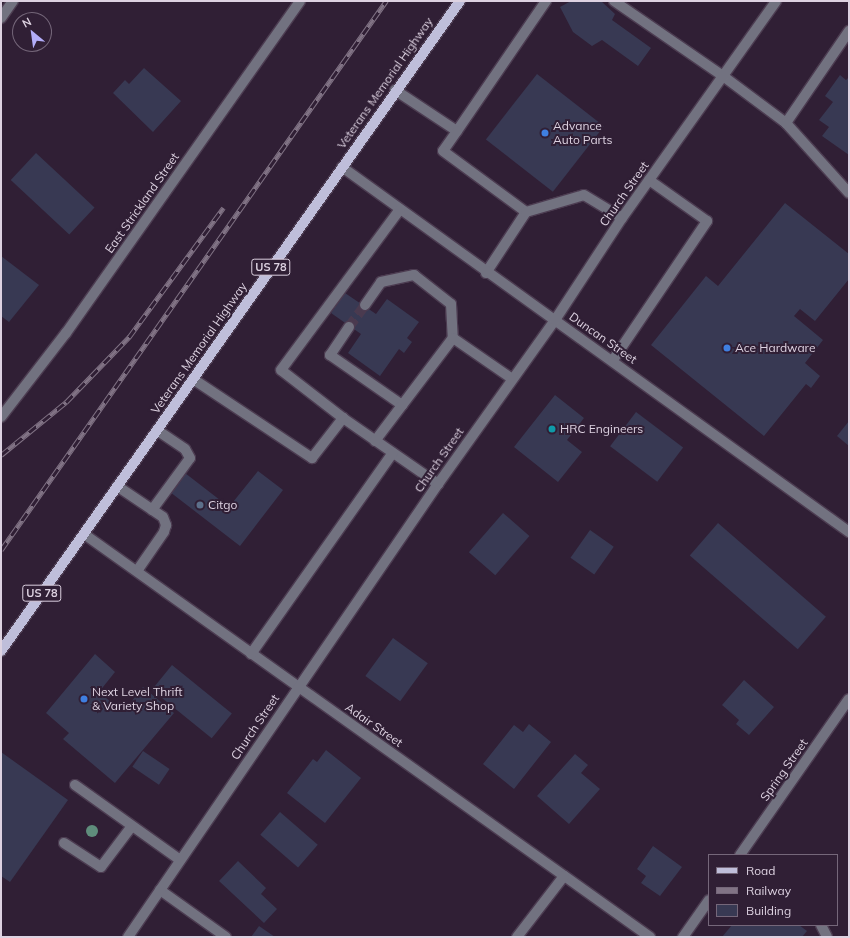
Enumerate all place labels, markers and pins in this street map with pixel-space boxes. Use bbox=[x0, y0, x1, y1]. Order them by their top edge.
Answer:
place label: Advance Auto Parts bbox=[553, 119, 612, 147]
marker: Advance Auto Parts bbox=[540, 128, 550, 138]
place label: Ace Hardware bbox=[735, 341, 815, 355]
marker: Ace Hardware bbox=[722, 343, 732, 353]
place label: HRC Engineers bbox=[560, 422, 643, 436]
marker: HRC Engineers bbox=[547, 424, 557, 434]
place label: Citgo bbox=[208, 498, 237, 512]
marker: Citgo bbox=[195, 500, 205, 510]
place label: Next Level Thrift & Variety Shop bbox=[92, 685, 182, 713]
marker: Next Level Thrift & Variety Shop bbox=[79, 694, 89, 704]

